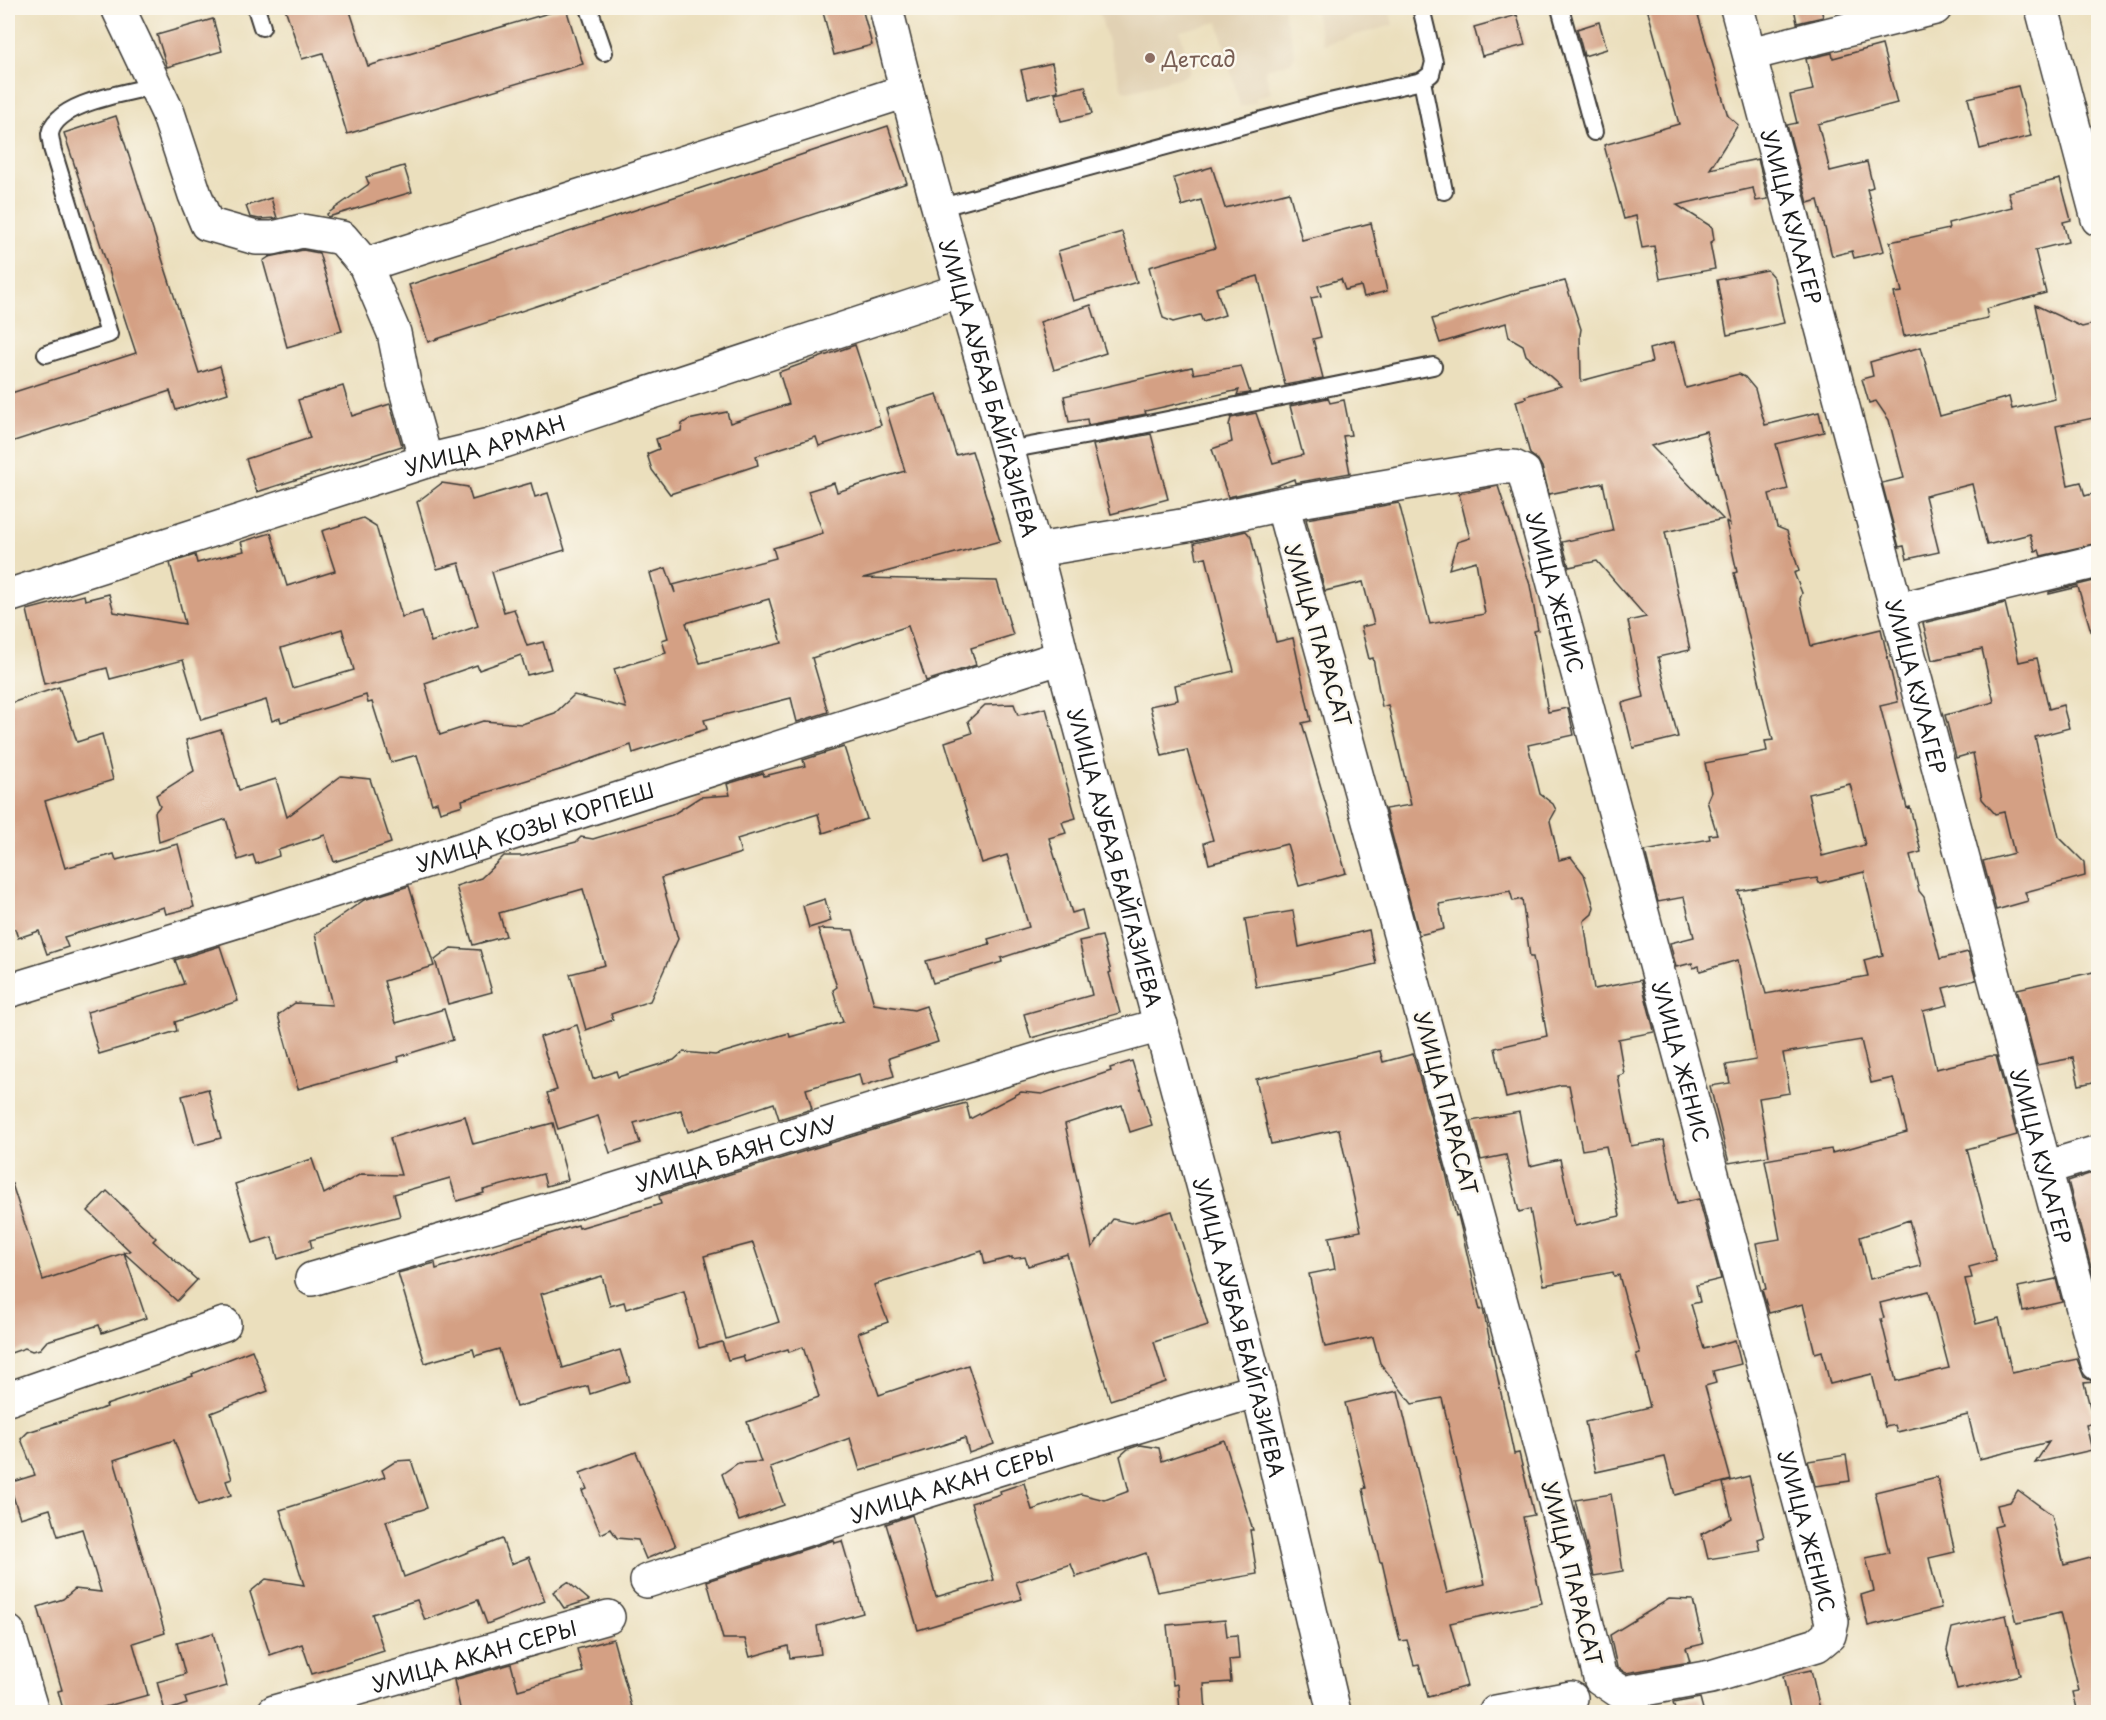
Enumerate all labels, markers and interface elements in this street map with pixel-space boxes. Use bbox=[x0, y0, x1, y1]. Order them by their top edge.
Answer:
place label: Детсад bbox=[1161, 42, 1236, 74]
marker: Детсад bbox=[1143, 51, 1157, 65]
street label: УЛИЦА КУЛАГЕР bbox=[1754, 126, 1831, 308]
street label: УЛИЦА АУБАЯ БАЙГАЗИЕВА bbox=[932, 236, 1047, 541]
street label: УЛИЦА АРМАН bbox=[400, 406, 569, 483]
street label: УЛИЦА ЖЕНИС bbox=[1519, 508, 1593, 676]
street label: УЛИЦА ПАРАСАТ bbox=[1278, 540, 1361, 731]
street label: УЛИЦА КУЛАГЕР bbox=[1879, 595, 1956, 778]
street label: УЛИЦА АУБАЯ БАЙГАЗИЕВА bbox=[1060, 705, 1171, 1010]
street label: УЛИЦА КОЗЫ КОРПЕШ bbox=[411, 773, 658, 879]
street label: УЛИЦА ЖЕНИС bbox=[1645, 977, 1719, 1146]
street label: УЛИЦА ПАРАСАТ bbox=[1407, 1008, 1487, 1199]
street label: УЛИЦА КУЛАГЕР bbox=[2003, 1065, 2081, 1247]
street label: УЛИЦА БАЯН СУЛУ bbox=[631, 1106, 840, 1199]
street label: УЛИЦА АУБАЯ БАЙГАЗИЕВА bbox=[1186, 1174, 1294, 1480]
street label: УЛИЦА АКАН СЕРЫ bbox=[846, 1437, 1058, 1530]
street label: УЛИЦА ЖЕНИС bbox=[1771, 1447, 1845, 1615]
street label: УЛИЦА ПАРАСАТ bbox=[1535, 1477, 1612, 1669]
street label: УЛИЦА АКАН СЕРЫ bbox=[368, 1611, 580, 1700]

